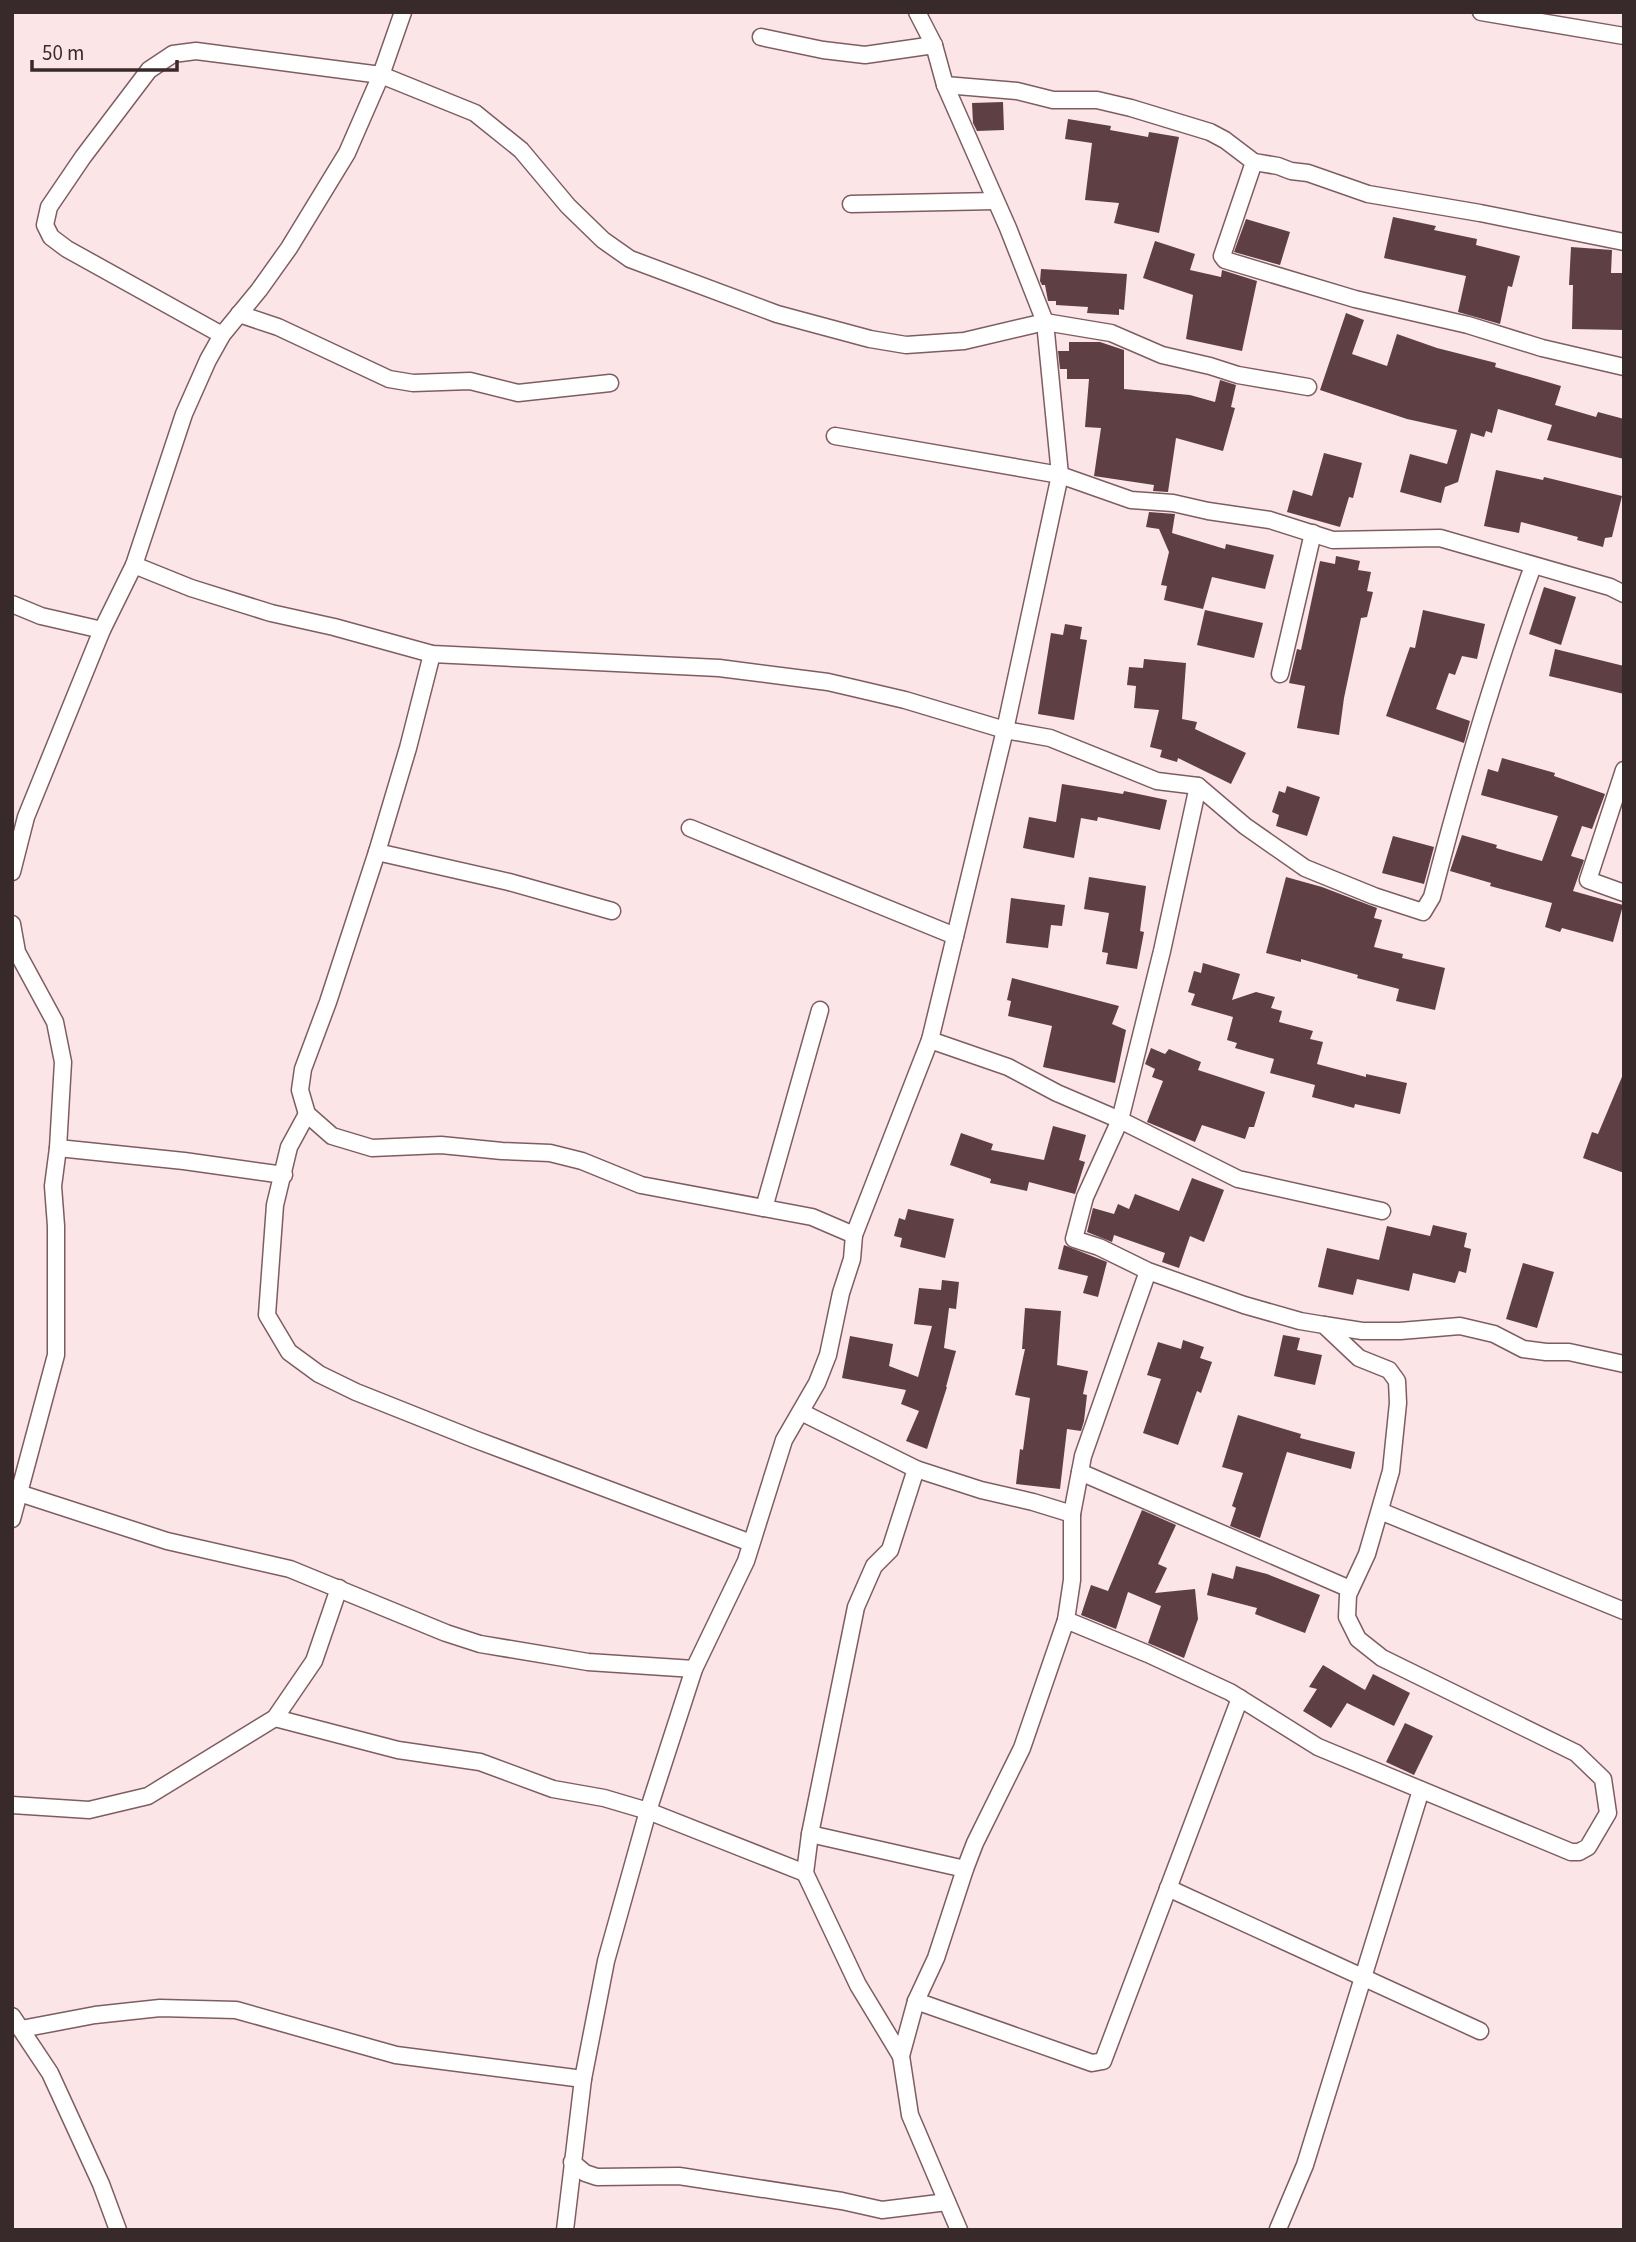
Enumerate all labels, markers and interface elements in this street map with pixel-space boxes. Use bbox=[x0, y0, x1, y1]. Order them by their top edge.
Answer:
scale bar bbox=[32, 28, 177, 72]
text: 50 m bbox=[42, 38, 84, 68]

